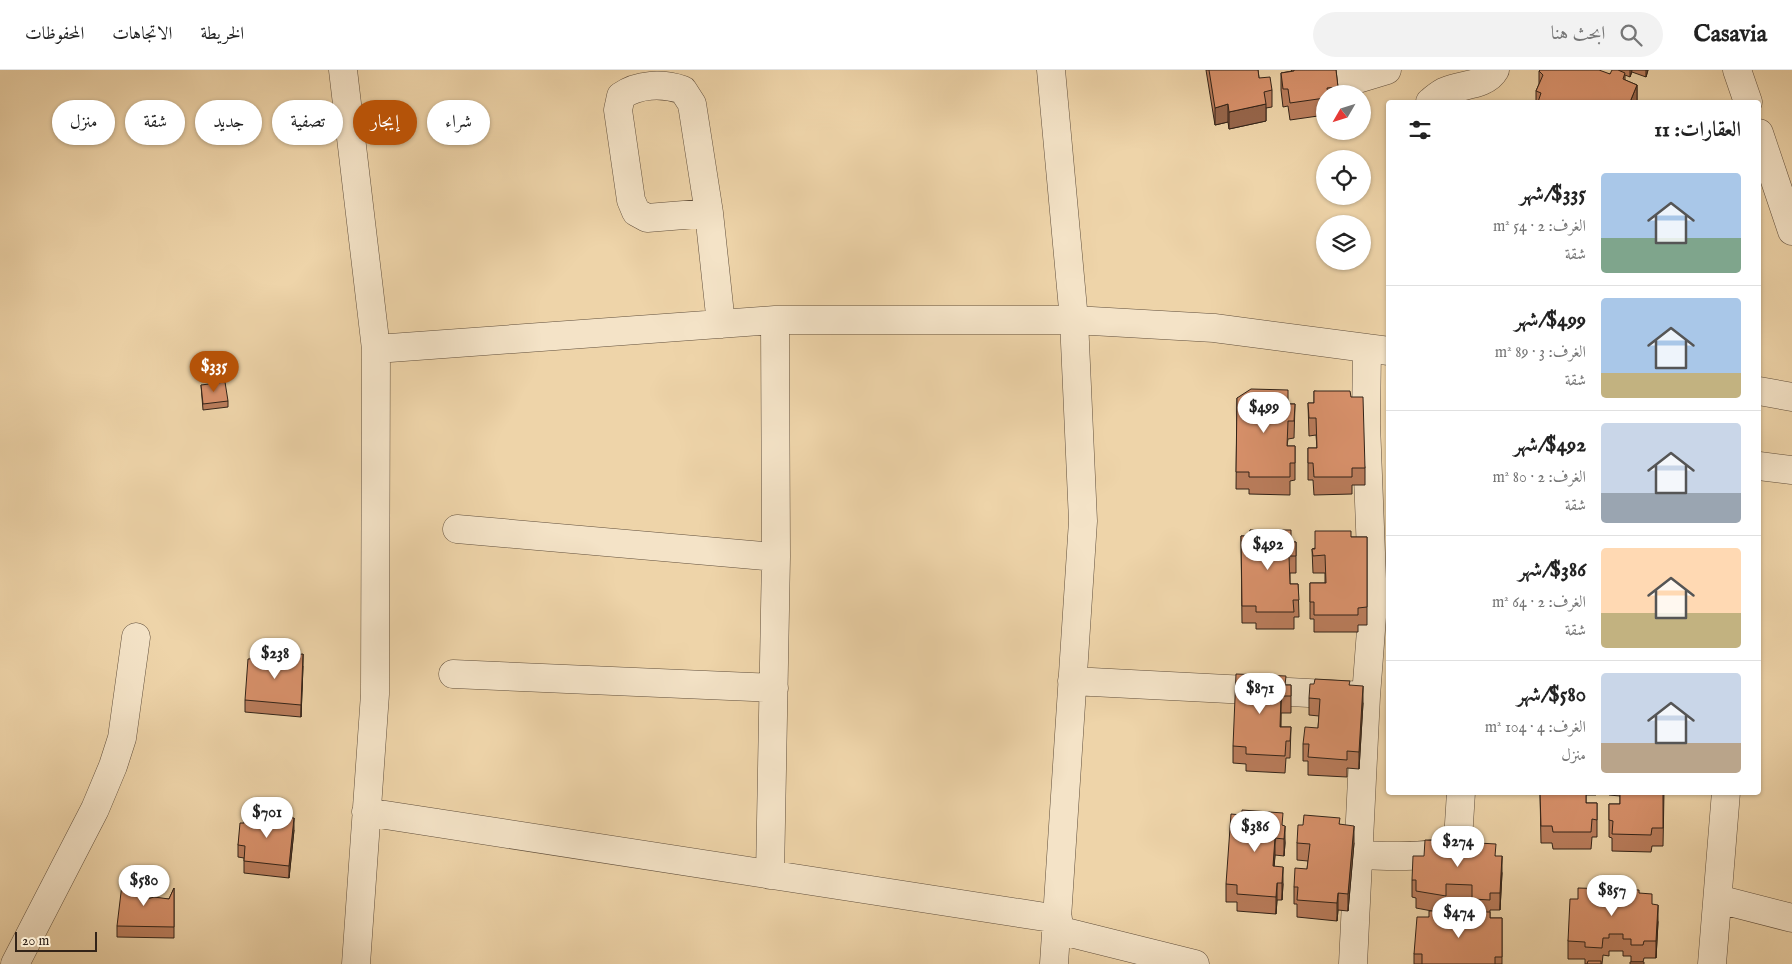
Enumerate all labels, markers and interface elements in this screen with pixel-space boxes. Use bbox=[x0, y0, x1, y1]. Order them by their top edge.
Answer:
search box bbox=[1313, 12, 1663, 57]
text: Casavia bbox=[1693, 19, 1767, 50]
icon: search bbox=[1617, 21, 1645, 49]
text: ابحث هنا bbox=[1551, 22, 1605, 46]
text: المحفوظات bbox=[25, 23, 84, 46]
text: الاتجاهات bbox=[112, 23, 172, 46]
text: الخريطة bbox=[200, 23, 244, 46]
north arrow bbox=[1316, 85, 1371, 140]
map controls bbox=[1316, 85, 1371, 270]
chip: منزل bbox=[52, 100, 115, 145]
chip: شقة bbox=[125, 100, 185, 145]
chip: جديد bbox=[195, 100, 262, 145]
chip: تصفية bbox=[272, 100, 343, 145]
chip: إيجار bbox=[353, 100, 417, 145]
chip: شراء bbox=[427, 100, 490, 145]
icon: filters bbox=[1406, 116, 1434, 144]
text: العقارات: 11 bbox=[1654, 117, 1741, 144]
button: locate bbox=[1316, 150, 1371, 205]
text: $335/شهر bbox=[1520, 181, 1586, 208]
icon: home bbox=[1641, 193, 1701, 253]
button: layers bbox=[1316, 215, 1371, 270]
text: الغرف: 2 · 54 m² bbox=[1493, 217, 1586, 237]
text: شقة bbox=[1565, 245, 1586, 265]
text: $499/شهر bbox=[1514, 307, 1586, 334]
icon: home bbox=[1641, 318, 1701, 378]
text: الغرف: 3 · 89 m² bbox=[1495, 343, 1586, 363]
pin: $335 bbox=[184, 350, 244, 393]
text: $335 bbox=[201, 357, 227, 377]
text: شقة bbox=[1565, 371, 1586, 391]
pin: $499 bbox=[1234, 392, 1294, 434]
text: $499 bbox=[1249, 398, 1279, 418]
text: $492/شهر bbox=[1514, 432, 1586, 459]
icon: home bbox=[1641, 443, 1701, 503]
text: الغرف: 2 · 80 m² bbox=[1492, 468, 1586, 488]
text: شقة bbox=[1565, 496, 1586, 516]
pin: $492 bbox=[1238, 528, 1298, 571]
text: $492 bbox=[1252, 535, 1284, 555]
text: $386/شهر bbox=[1518, 557, 1586, 584]
icon: home bbox=[1641, 568, 1701, 628]
text: الغرف: 2 · 64 m² bbox=[1492, 593, 1586, 613]
text: شقة bbox=[1565, 621, 1586, 641]
pin: $238 bbox=[245, 638, 305, 680]
text: $238 bbox=[261, 644, 289, 664]
pin: $871 bbox=[1230, 672, 1290, 715]
text: $871 bbox=[1246, 679, 1274, 699]
text: $580/شهر bbox=[1517, 682, 1586, 709]
icon: home bbox=[1641, 693, 1701, 753]
text: الغرف: 4 · 104 m² bbox=[1485, 718, 1586, 738]
text: منزل bbox=[1561, 746, 1586, 766]
pin: $701 bbox=[237, 796, 297, 839]
text: $701 bbox=[252, 803, 282, 823]
pin: $386 bbox=[1225, 810, 1285, 853]
text: $386 bbox=[1241, 817, 1269, 837]
pin: $274 bbox=[1428, 826, 1488, 868]
text: $274 bbox=[1442, 832, 1474, 852]
pin: $580 bbox=[114, 864, 174, 907]
text: $580 bbox=[130, 871, 158, 891]
pin: $857 bbox=[1582, 874, 1642, 917]
text: $857 bbox=[1598, 881, 1626, 901]
pin: $474 bbox=[1429, 896, 1489, 939]
text: $474 bbox=[1443, 903, 1475, 923]
scale bar bbox=[15, 929, 98, 952]
text: 20 m bbox=[22, 932, 49, 950]

